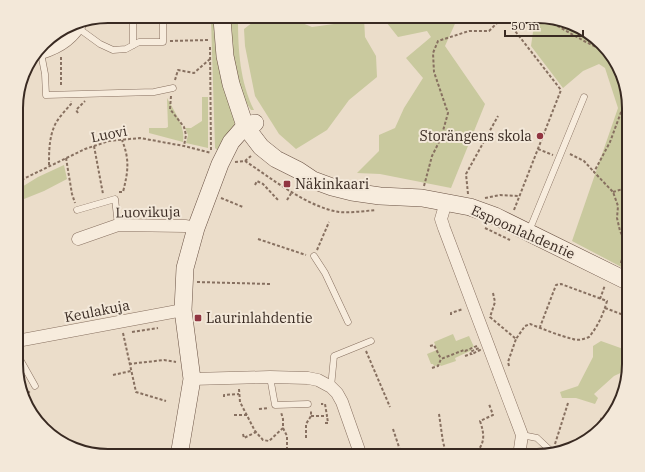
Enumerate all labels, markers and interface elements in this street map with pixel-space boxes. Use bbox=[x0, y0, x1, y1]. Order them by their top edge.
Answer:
scale bar bbox=[505, 12, 583, 38]
text: 50 m bbox=[511, 18, 540, 33]
street label: Luovi bbox=[89, 122, 129, 146]
place label: Storängens skola bbox=[420, 127, 532, 145]
marker: Storängens skola bbox=[535, 131, 545, 141]
place label: Näkinkaari bbox=[295, 175, 369, 193]
marker: Näkinkaari bbox=[282, 179, 292, 189]
street label: Espoonlahdentie bbox=[468, 201, 578, 263]
street label: Luovikuja bbox=[115, 202, 181, 222]
street label: Keulakuja bbox=[63, 296, 132, 326]
place label: Laurinlahdentie bbox=[206, 309, 313, 327]
marker: Laurinlahdentie bbox=[193, 313, 203, 323]

